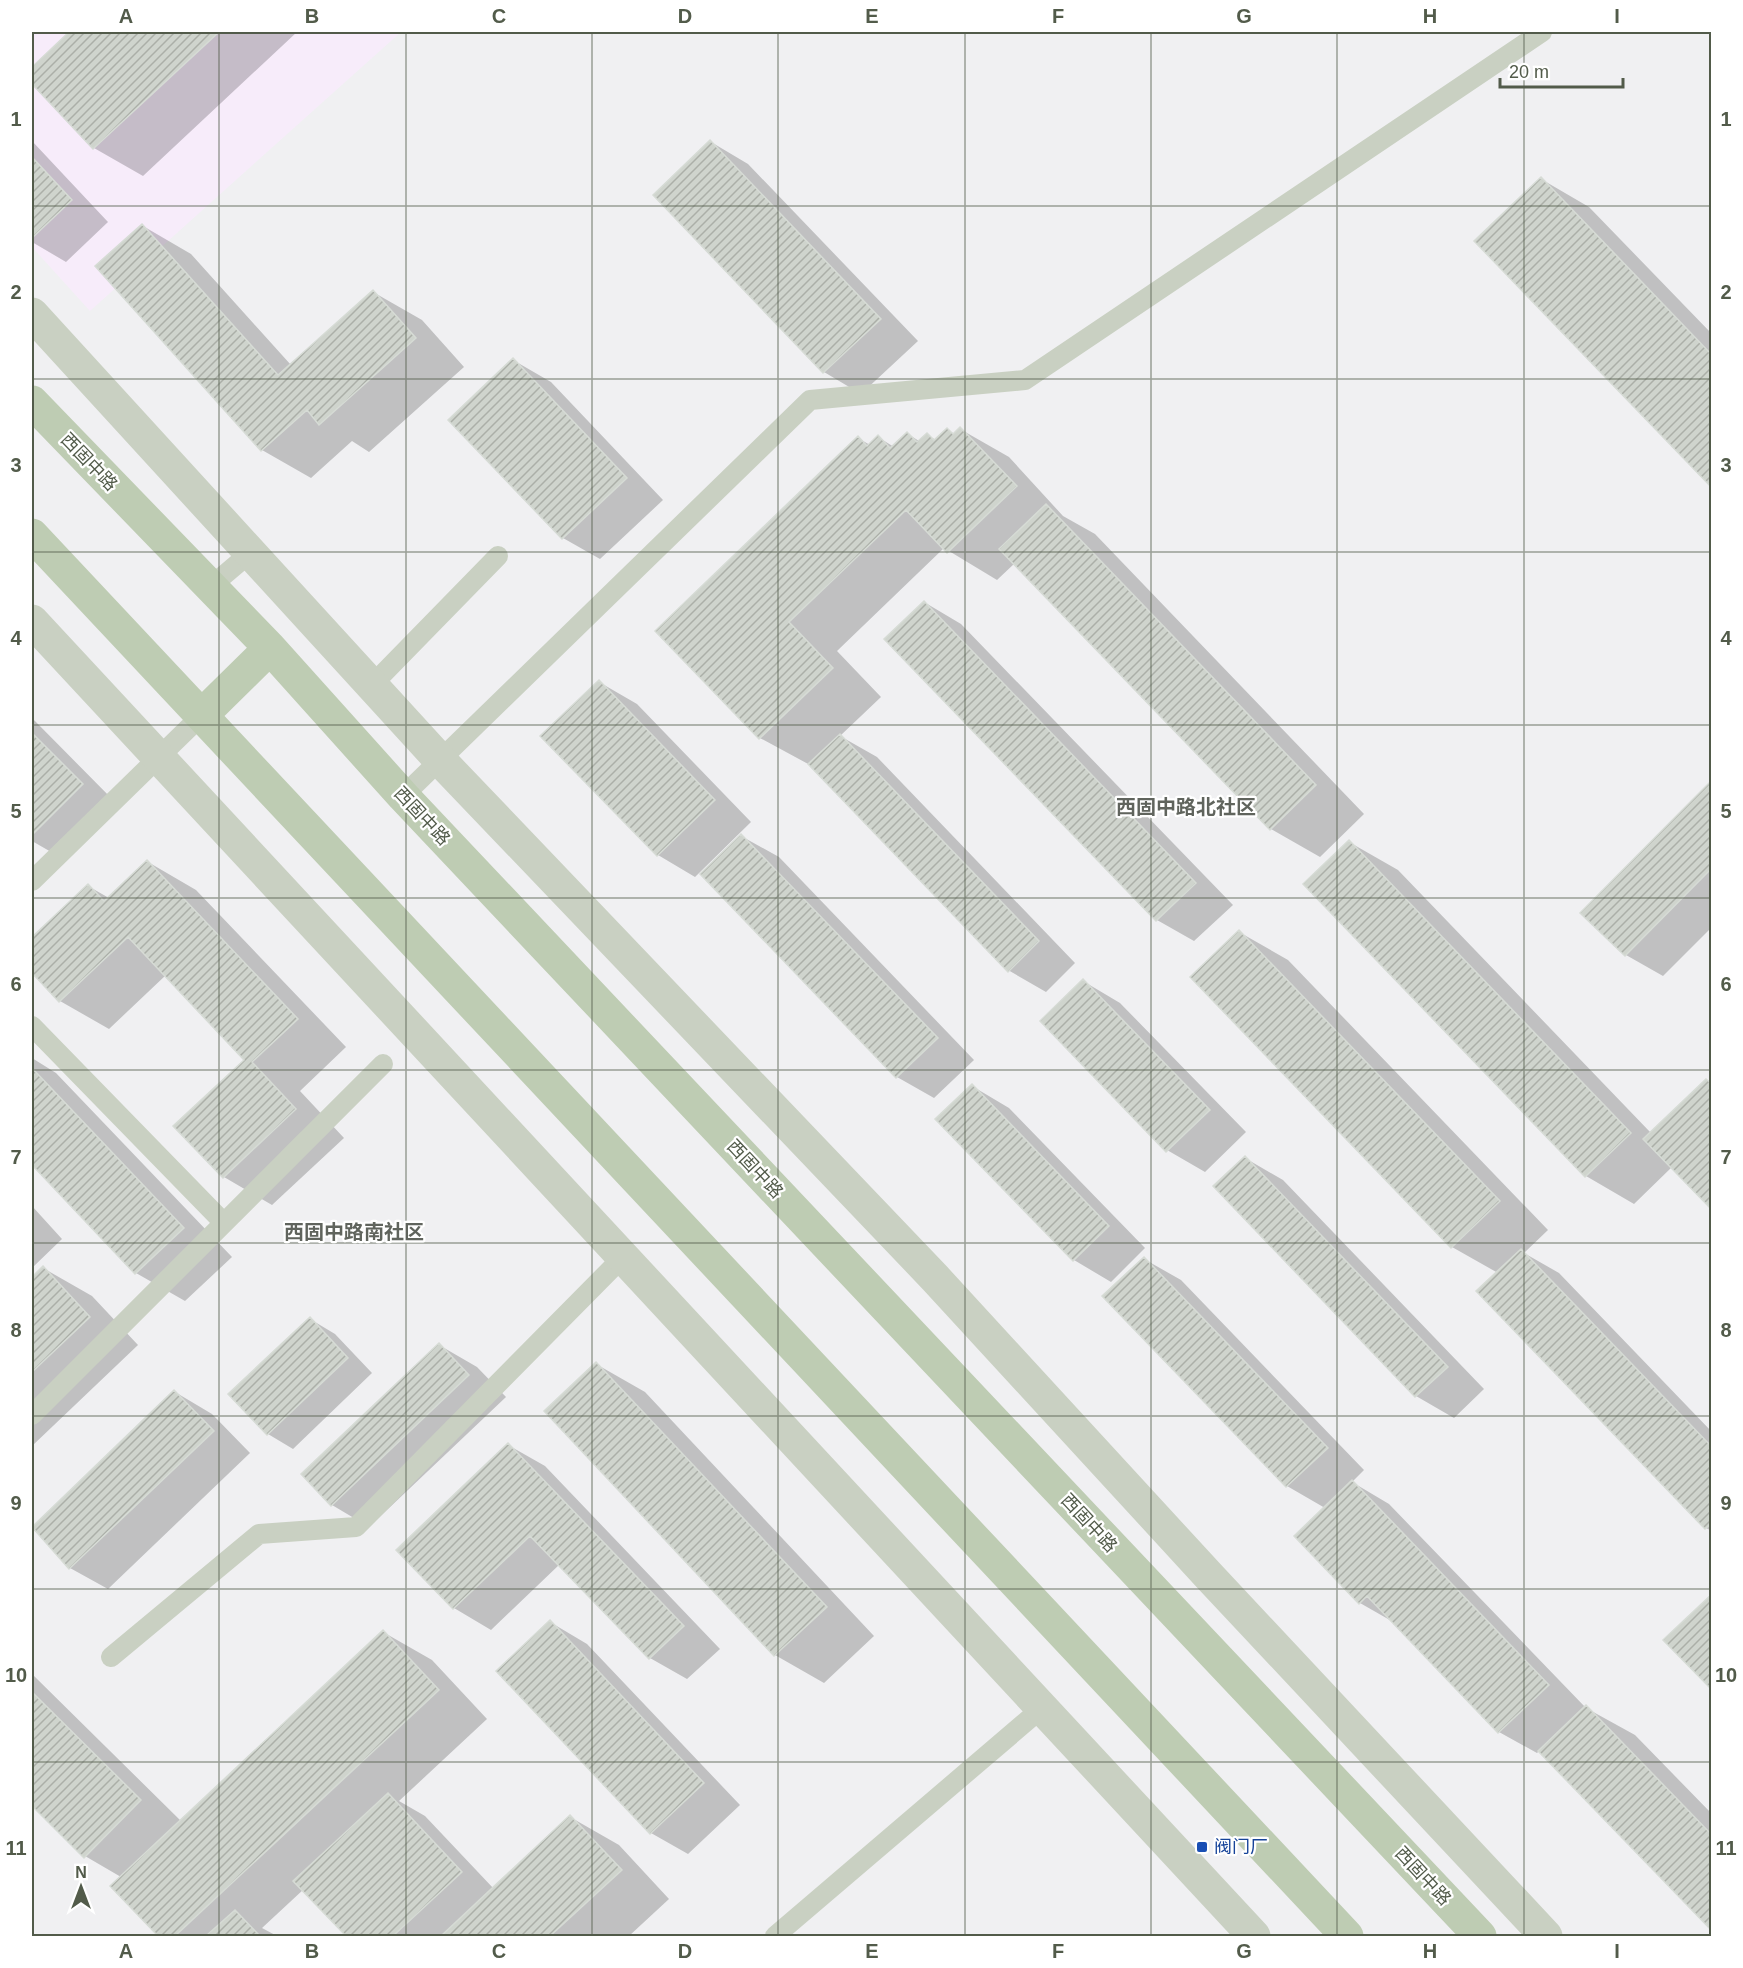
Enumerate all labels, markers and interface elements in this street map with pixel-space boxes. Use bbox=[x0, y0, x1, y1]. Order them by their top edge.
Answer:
text: A bbox=[119, 5, 133, 27]
text: B bbox=[305, 5, 319, 27]
text: C bbox=[492, 5, 506, 27]
text: D bbox=[678, 5, 692, 27]
text: E bbox=[865, 5, 879, 27]
text: F bbox=[1052, 5, 1064, 27]
text: G bbox=[1236, 5, 1252, 27]
text: H bbox=[1423, 5, 1437, 27]
text: I bbox=[1614, 5, 1620, 27]
scale bar bbox=[1500, 51, 1623, 89]
text: 20 m bbox=[1509, 62, 1549, 82]
text: 1 bbox=[10, 108, 22, 130]
text: 1 bbox=[1720, 108, 1732, 130]
text: 2 bbox=[10, 281, 22, 303]
text: 2 bbox=[1720, 281, 1732, 303]
street label: 西固中路 bbox=[57, 429, 121, 495]
text: 3 bbox=[10, 454, 22, 476]
text: 3 bbox=[1720, 454, 1732, 476]
text: 4 bbox=[10, 627, 22, 649]
text: 4 bbox=[1720, 627, 1732, 649]
street label: 西固中路 bbox=[390, 783, 454, 849]
district label: 西固中路北社区 bbox=[1116, 796, 1256, 818]
text: 5 bbox=[10, 800, 22, 822]
text: 5 bbox=[1720, 800, 1732, 822]
text: 6 bbox=[10, 973, 22, 995]
text: 6 bbox=[1720, 973, 1732, 995]
street label: 西固中路 bbox=[723, 1136, 787, 1202]
text: 7 bbox=[10, 1146, 22, 1168]
text: 7 bbox=[1720, 1146, 1732, 1168]
district label: 西固中路南社区 bbox=[284, 1221, 424, 1243]
text: 8 bbox=[10, 1319, 22, 1341]
text: 8 bbox=[1720, 1319, 1732, 1341]
street label: 西固中路 bbox=[1057, 1490, 1121, 1556]
text: 9 bbox=[10, 1492, 22, 1514]
text: 9 bbox=[1720, 1492, 1732, 1514]
text: 10 bbox=[5, 1664, 27, 1686]
text: 10 bbox=[1715, 1664, 1737, 1686]
text: 11 bbox=[5, 1837, 27, 1859]
place label: 阀门厂 bbox=[1214, 1837, 1268, 1857]
text: 11 bbox=[1715, 1837, 1737, 1859]
marker: 阀门厂 bbox=[1195, 1840, 1209, 1854]
street label: 西固中路 bbox=[1391, 1843, 1455, 1909]
north arrow bbox=[51, 1857, 111, 1917]
text: N bbox=[75, 1864, 87, 1881]
text: A bbox=[119, 1940, 133, 1962]
text: B bbox=[305, 1940, 319, 1962]
text: C bbox=[492, 1940, 506, 1962]
text: D bbox=[678, 1940, 692, 1962]
text: E bbox=[865, 1940, 879, 1962]
text: F bbox=[1052, 1940, 1064, 1962]
text: G bbox=[1236, 1940, 1252, 1962]
text: H bbox=[1423, 1940, 1437, 1962]
text: I bbox=[1614, 1940, 1620, 1962]

